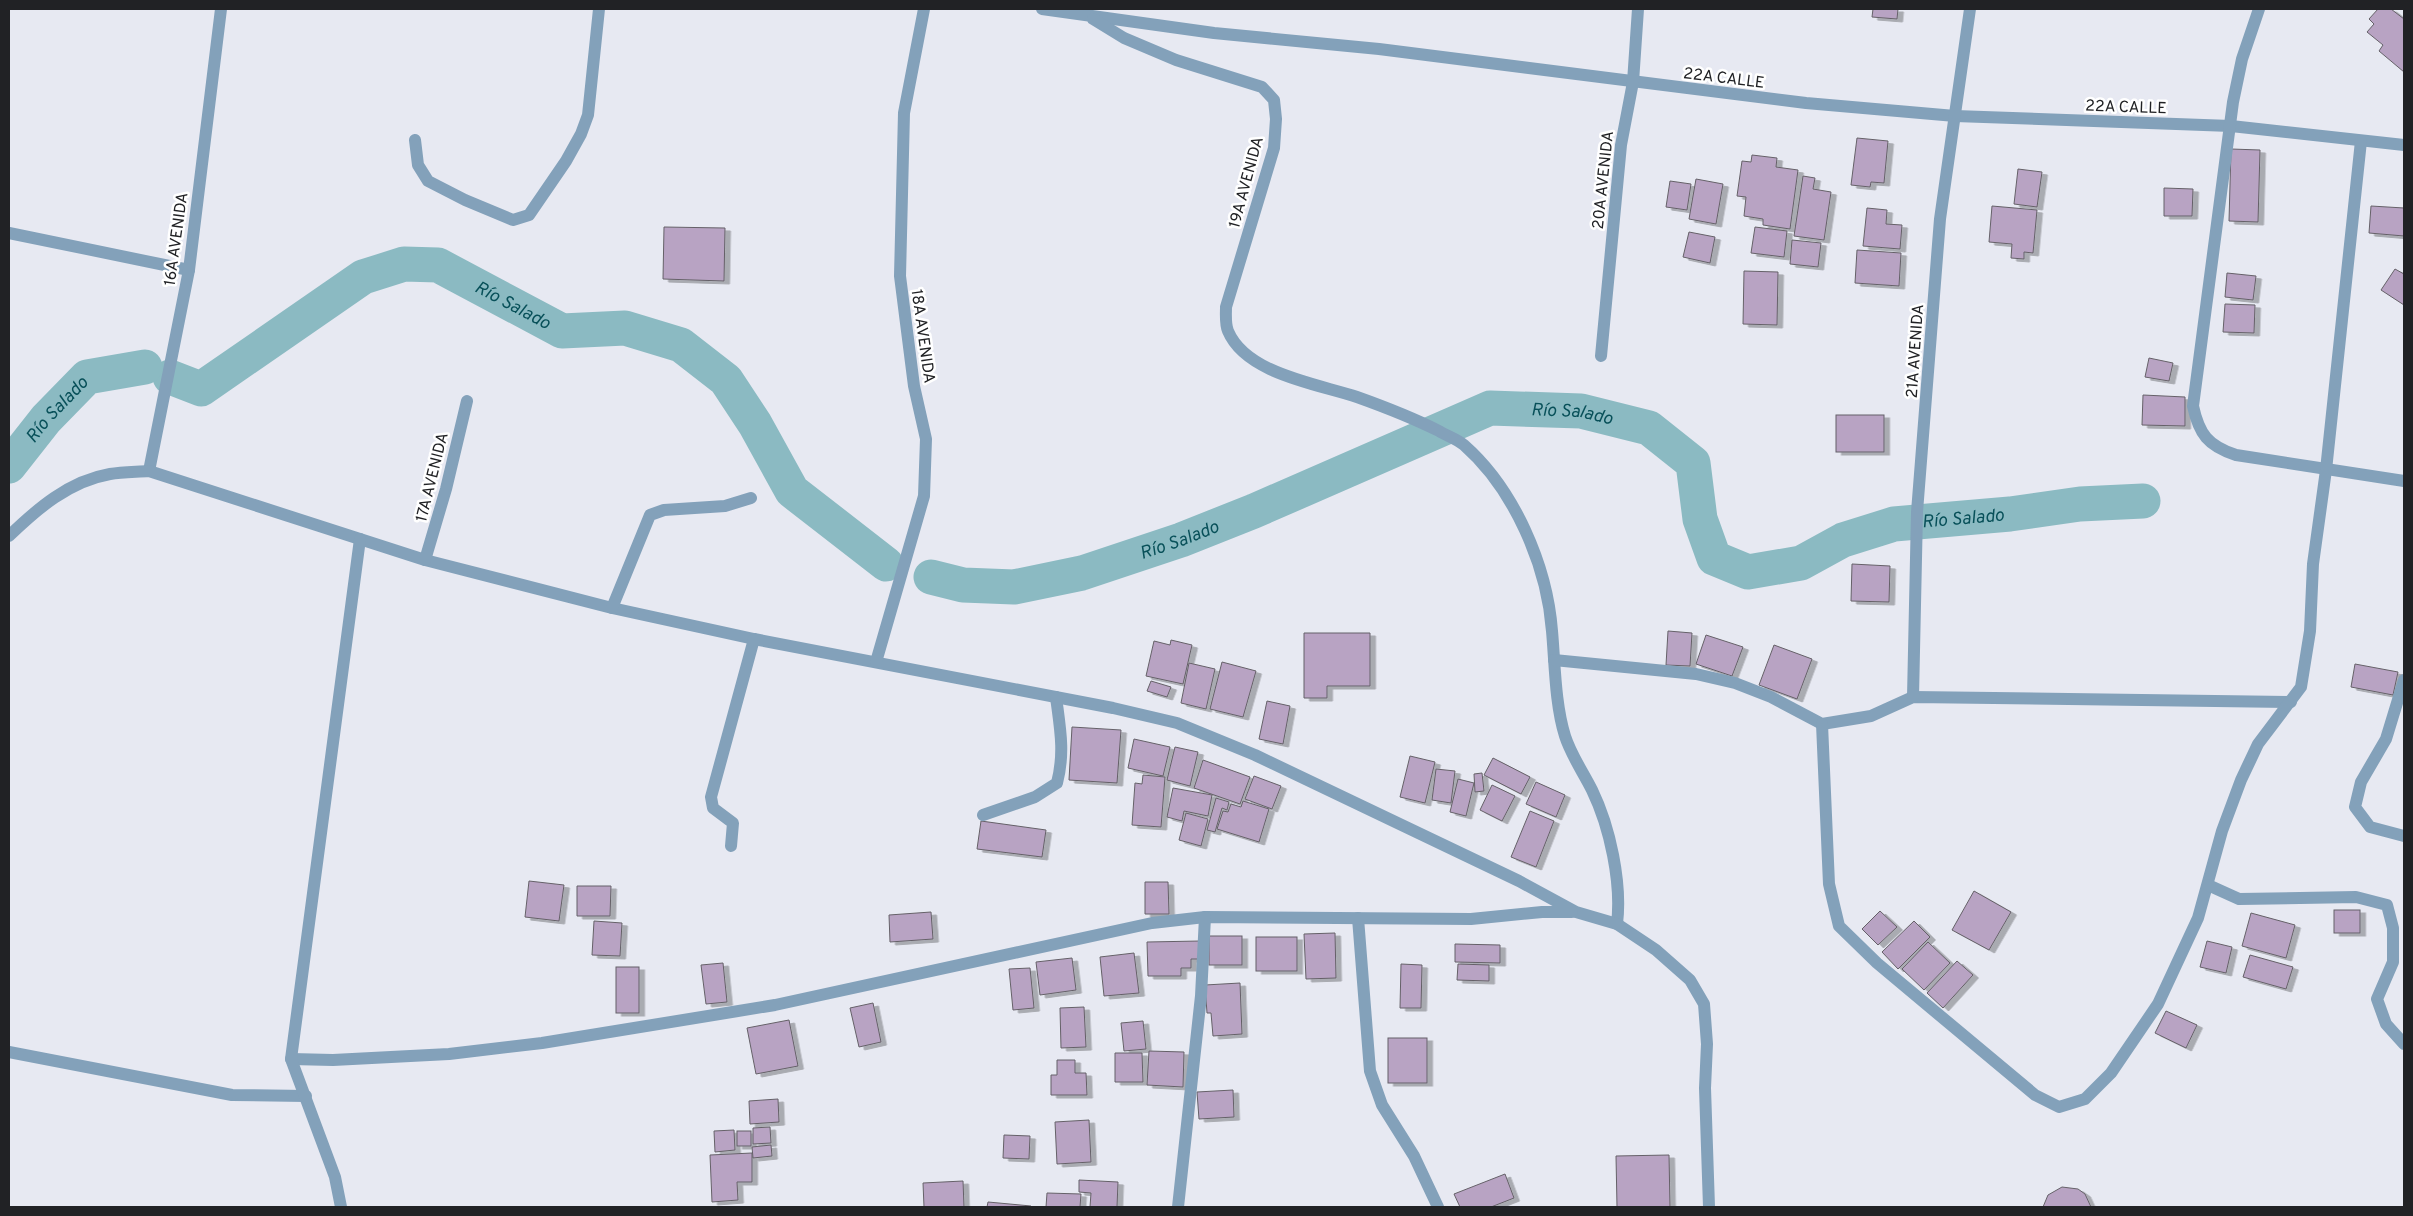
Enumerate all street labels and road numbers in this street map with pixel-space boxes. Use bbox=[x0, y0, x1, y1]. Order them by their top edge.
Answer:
street label: 22A CALLE bbox=[1682, 64, 1765, 94]
street label: 22A CALLE bbox=[2085, 97, 2167, 119]
street label: 20A AVENIDA bbox=[1589, 130, 1619, 230]
street label: 19A AVENIDA bbox=[1225, 134, 1269, 231]
street label: 16A AVENIDA bbox=[161, 191, 193, 287]
street label: 18A AVENIDA bbox=[906, 288, 939, 385]
street label: 21A AVENIDA bbox=[1903, 303, 1929, 399]
street label: 17A AVENIDA bbox=[412, 431, 454, 524]

